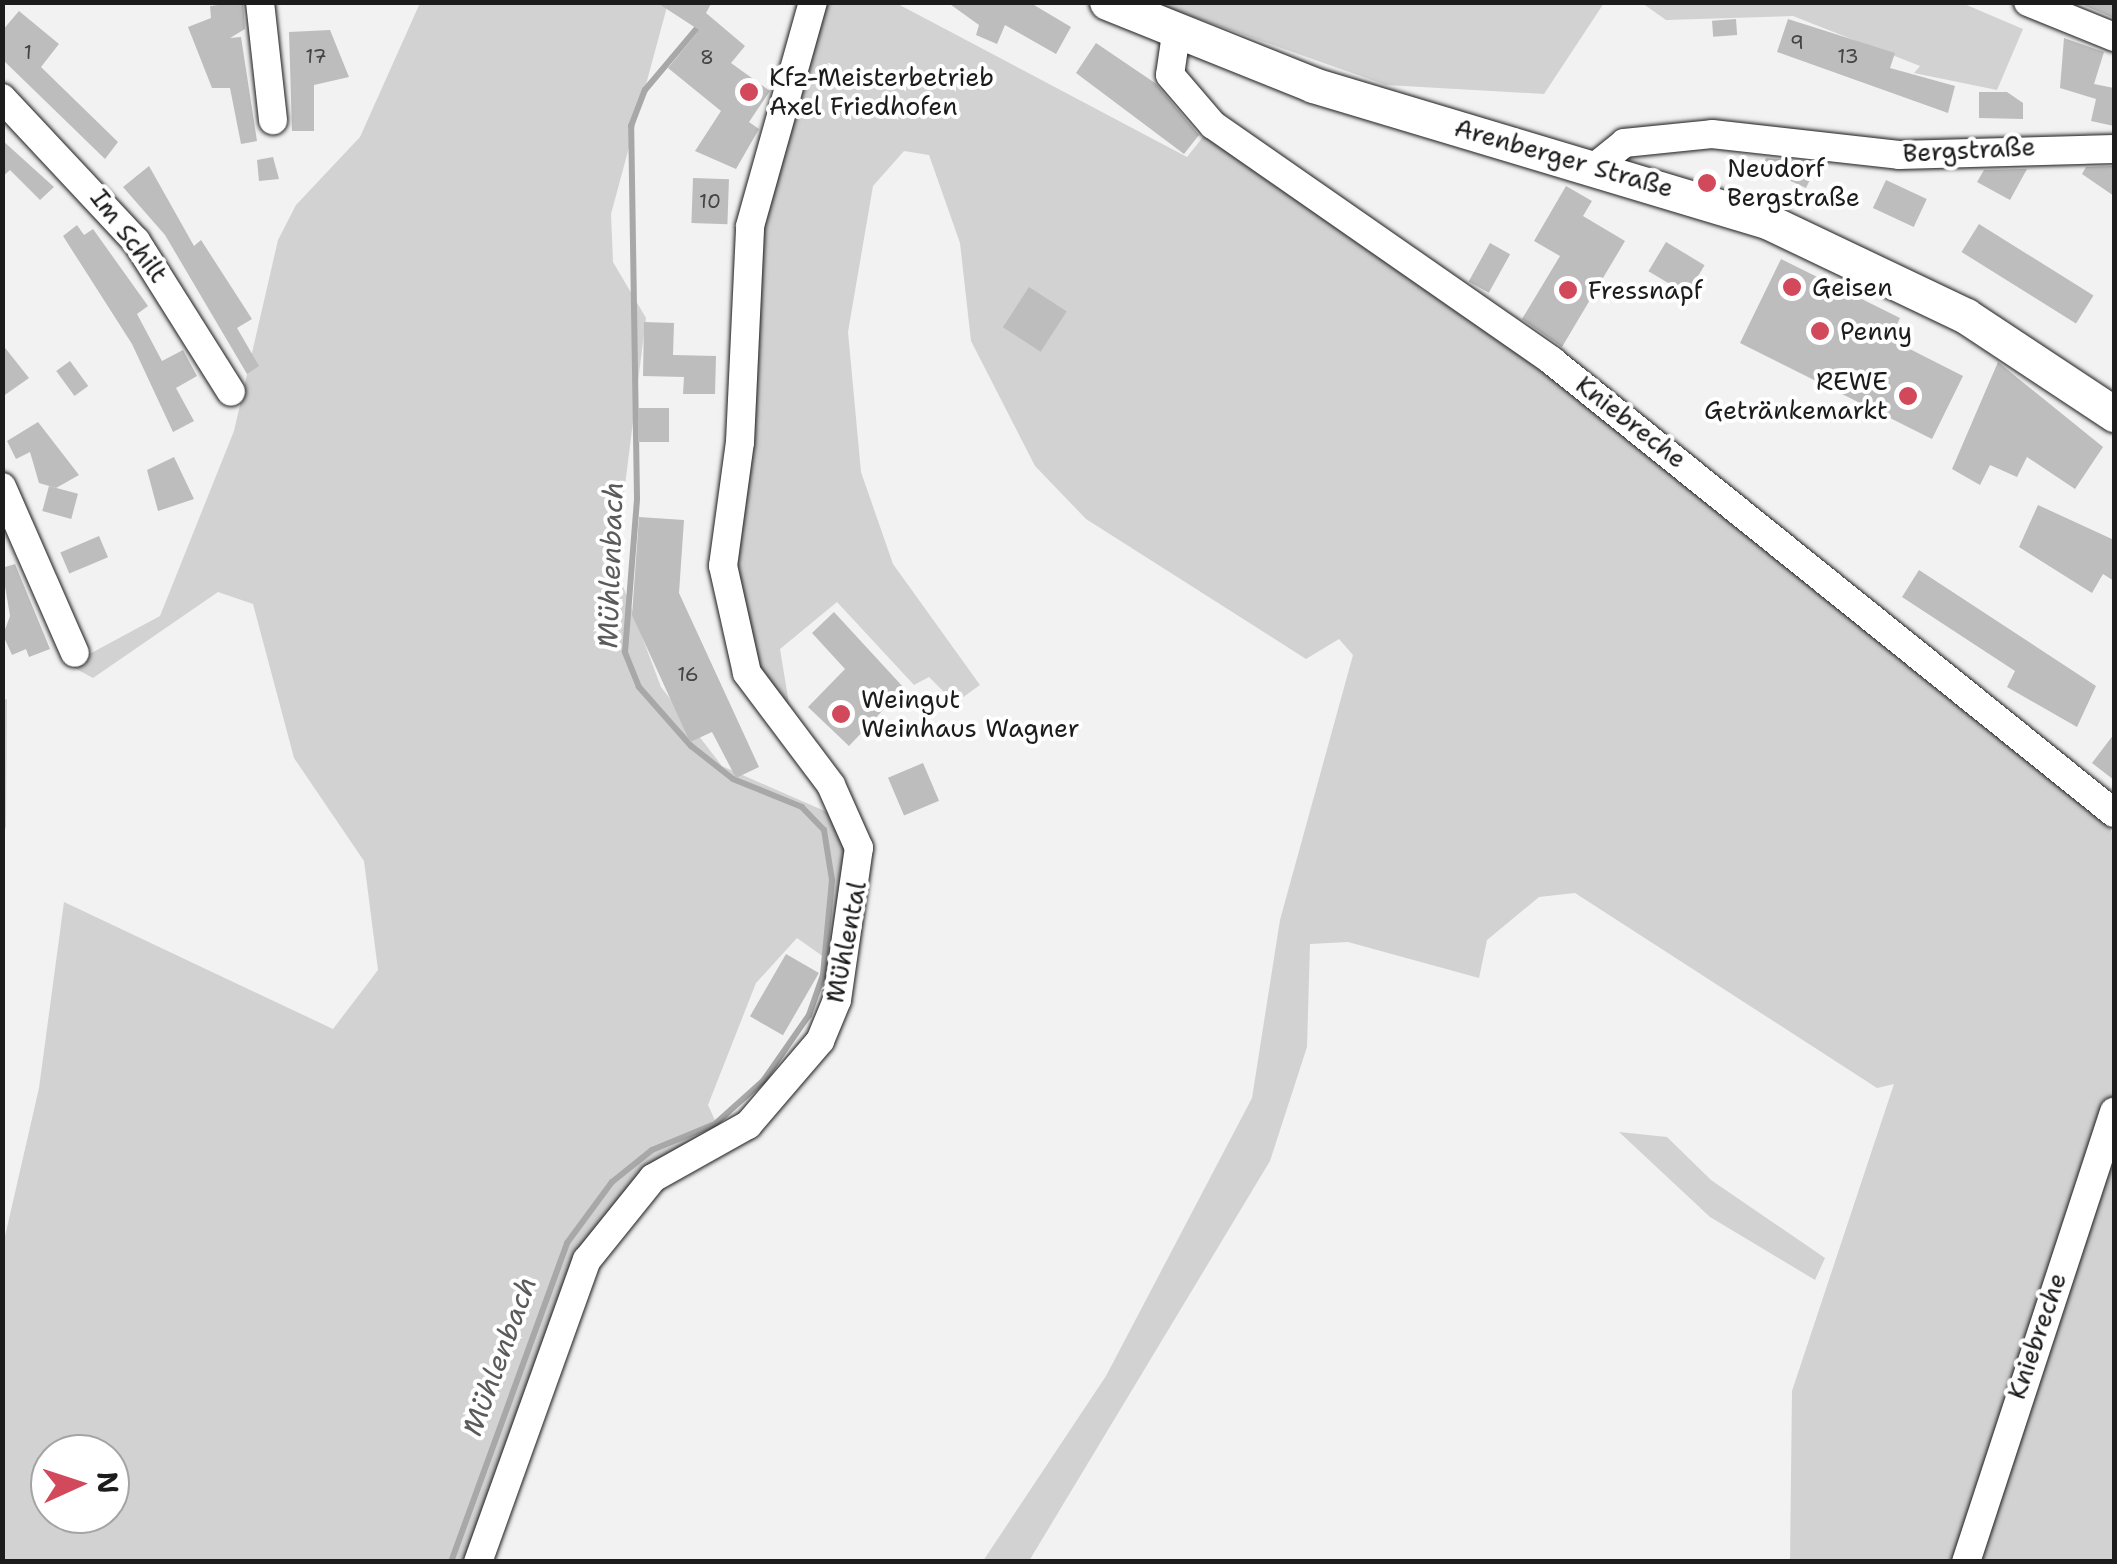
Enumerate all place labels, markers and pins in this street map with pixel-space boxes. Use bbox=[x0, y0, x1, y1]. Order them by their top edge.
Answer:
place label: Kfz-Meisterbetrieb Axel Friedhofen bbox=[769, 63, 994, 122]
marker: Kfz-Meisterbetrieb Axel Friedhofen bbox=[738, 81, 760, 103]
place label: Neudorf Bergstraße bbox=[1727, 154, 1860, 213]
marker: Neudorf Bergstraße bbox=[1696, 172, 1718, 194]
place label: Geisen bbox=[1812, 272, 1892, 302]
place label: Fressnapf bbox=[1588, 275, 1703, 305]
marker: Geisen bbox=[1781, 276, 1803, 298]
marker: Fressnapf bbox=[1557, 279, 1579, 301]
place label: Penny bbox=[1840, 316, 1912, 346]
marker: Penny bbox=[1809, 320, 1831, 342]
place label: REWE Getränkemarkt bbox=[1704, 367, 1888, 426]
marker: REWE Getränkemarkt bbox=[1897, 385, 1919, 407]
place label: Weingut Weinhaus Wagner bbox=[861, 685, 1080, 744]
marker: Weingut Weinhaus Wagner bbox=[830, 703, 852, 725]

